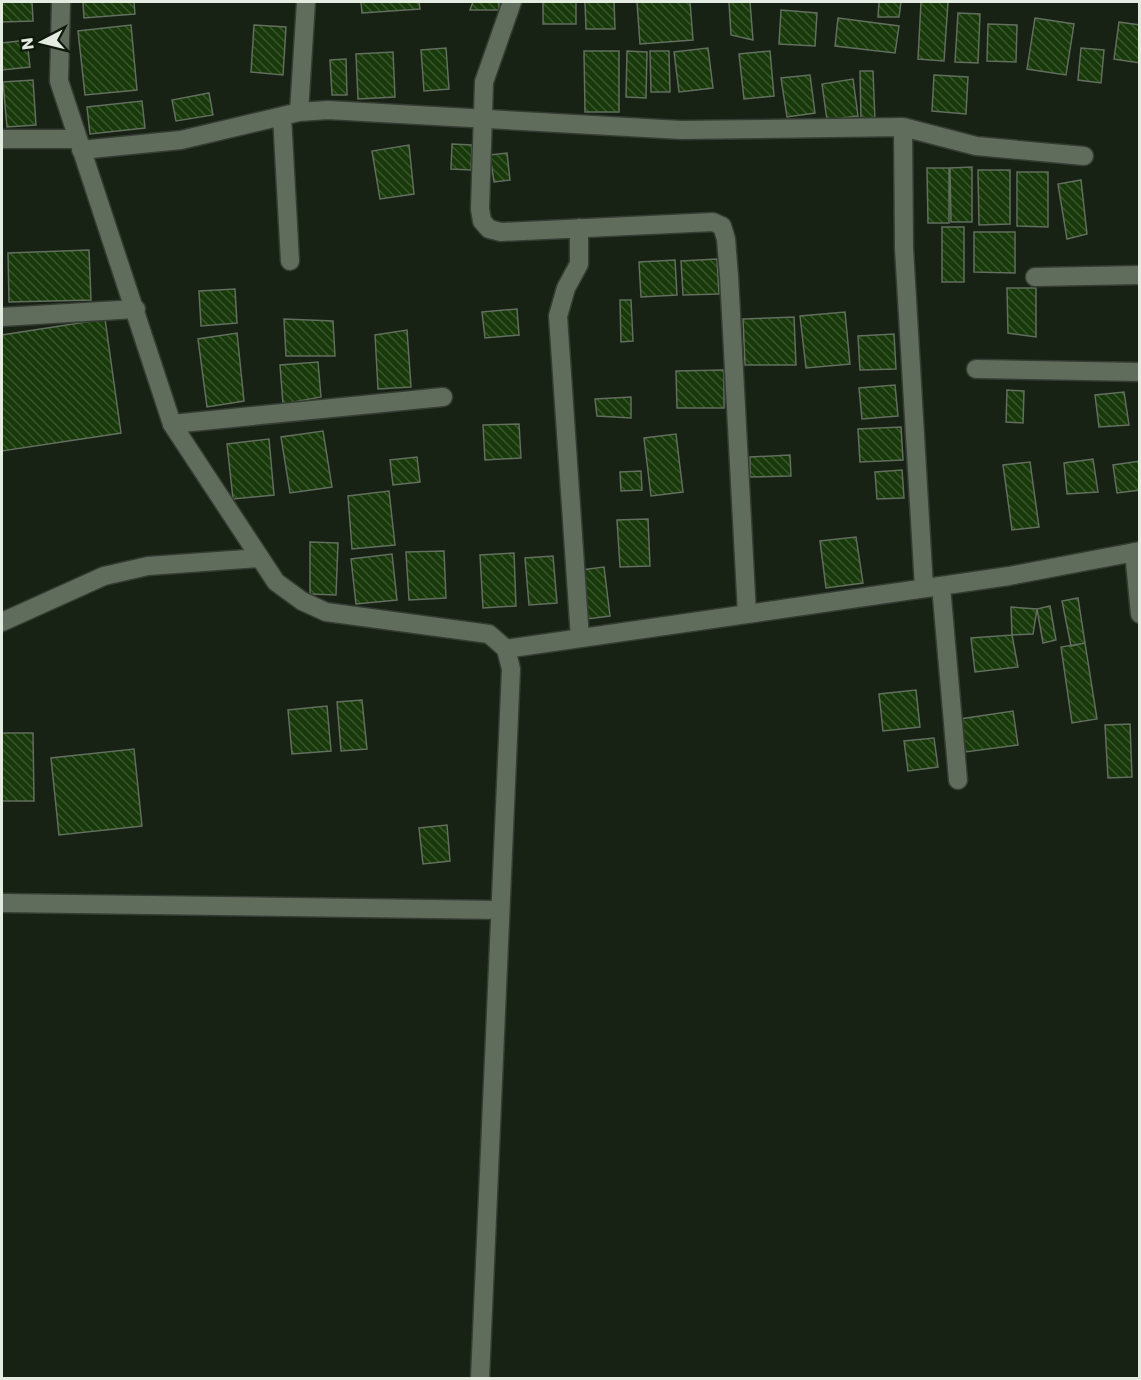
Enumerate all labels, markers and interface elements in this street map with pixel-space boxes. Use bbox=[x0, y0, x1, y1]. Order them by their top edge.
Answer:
north arrow bbox=[12, 12, 72, 72]
text: N bbox=[15, 36, 40, 51]

